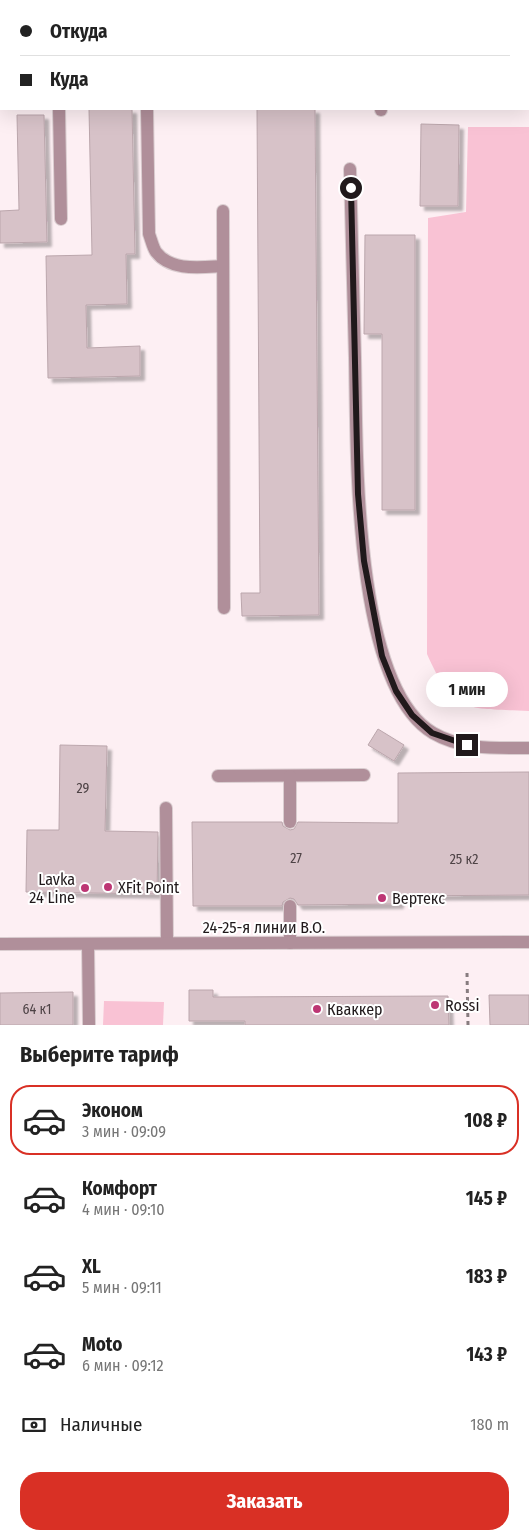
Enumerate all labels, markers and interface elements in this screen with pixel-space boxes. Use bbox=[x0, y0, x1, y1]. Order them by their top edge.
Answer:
text: Откуда bbox=[50, 20, 107, 43]
text: Куда bbox=[50, 68, 88, 91]
route start bbox=[340, 177, 362, 199]
callout: 1 мин bbox=[426, 672, 508, 708]
text: 1 мин bbox=[449, 680, 485, 699]
route end bbox=[456, 734, 478, 756]
house number: 29 bbox=[77, 780, 90, 797]
house number: 27 bbox=[290, 850, 302, 867]
house number: 25 к2 bbox=[450, 851, 478, 868]
place label: Lavka 24 Line bbox=[29, 870, 75, 907]
place label: XFit Point bbox=[118, 878, 180, 897]
marker: XFit Point bbox=[102, 881, 114, 893]
marker: Lavka 24 Line bbox=[79, 882, 91, 894]
place label: Вертекс bbox=[392, 889, 445, 908]
marker: Вертекс bbox=[376, 892, 388, 904]
street label: 24-25-я линии В.О. bbox=[203, 918, 325, 937]
place label: Rossi bbox=[445, 996, 479, 1015]
marker: Rossi bbox=[429, 999, 441, 1011]
place label: Кваккер bbox=[327, 1000, 383, 1019]
house number: 64 к1 bbox=[23, 1001, 51, 1018]
marker: Кваккер bbox=[311, 1003, 323, 1015]
text: Выберите тариф bbox=[20, 1041, 179, 1068]
icon: car bbox=[22, 1098, 67, 1143]
text: Эконом bbox=[82, 1099, 143, 1122]
text: 108 ₽ bbox=[464, 1109, 507, 1132]
text: 3 мин · 09:09 bbox=[82, 1122, 166, 1141]
icon: car bbox=[22, 1176, 67, 1221]
text: Комфорт bbox=[82, 1177, 157, 1200]
text: 145 ₽ bbox=[466, 1187, 507, 1210]
text: 4 мин · 09:10 bbox=[82, 1200, 165, 1219]
icon: car bbox=[22, 1254, 67, 1299]
text: XL bbox=[82, 1255, 101, 1278]
text: 183 ₽ bbox=[466, 1265, 507, 1288]
text: 5 мин · 09:11 bbox=[82, 1278, 162, 1297]
icon: car bbox=[22, 1332, 67, 1377]
text: Moto bbox=[82, 1333, 122, 1356]
text: 143 ₽ bbox=[466, 1343, 507, 1366]
text: 6 мин · 09:12 bbox=[82, 1356, 163, 1375]
icon: cash bbox=[20, 1411, 48, 1439]
text: Наличные bbox=[60, 1413, 142, 1436]
text: 180 m bbox=[470, 1415, 509, 1434]
button: Заказать bbox=[20, 1472, 509, 1530]

